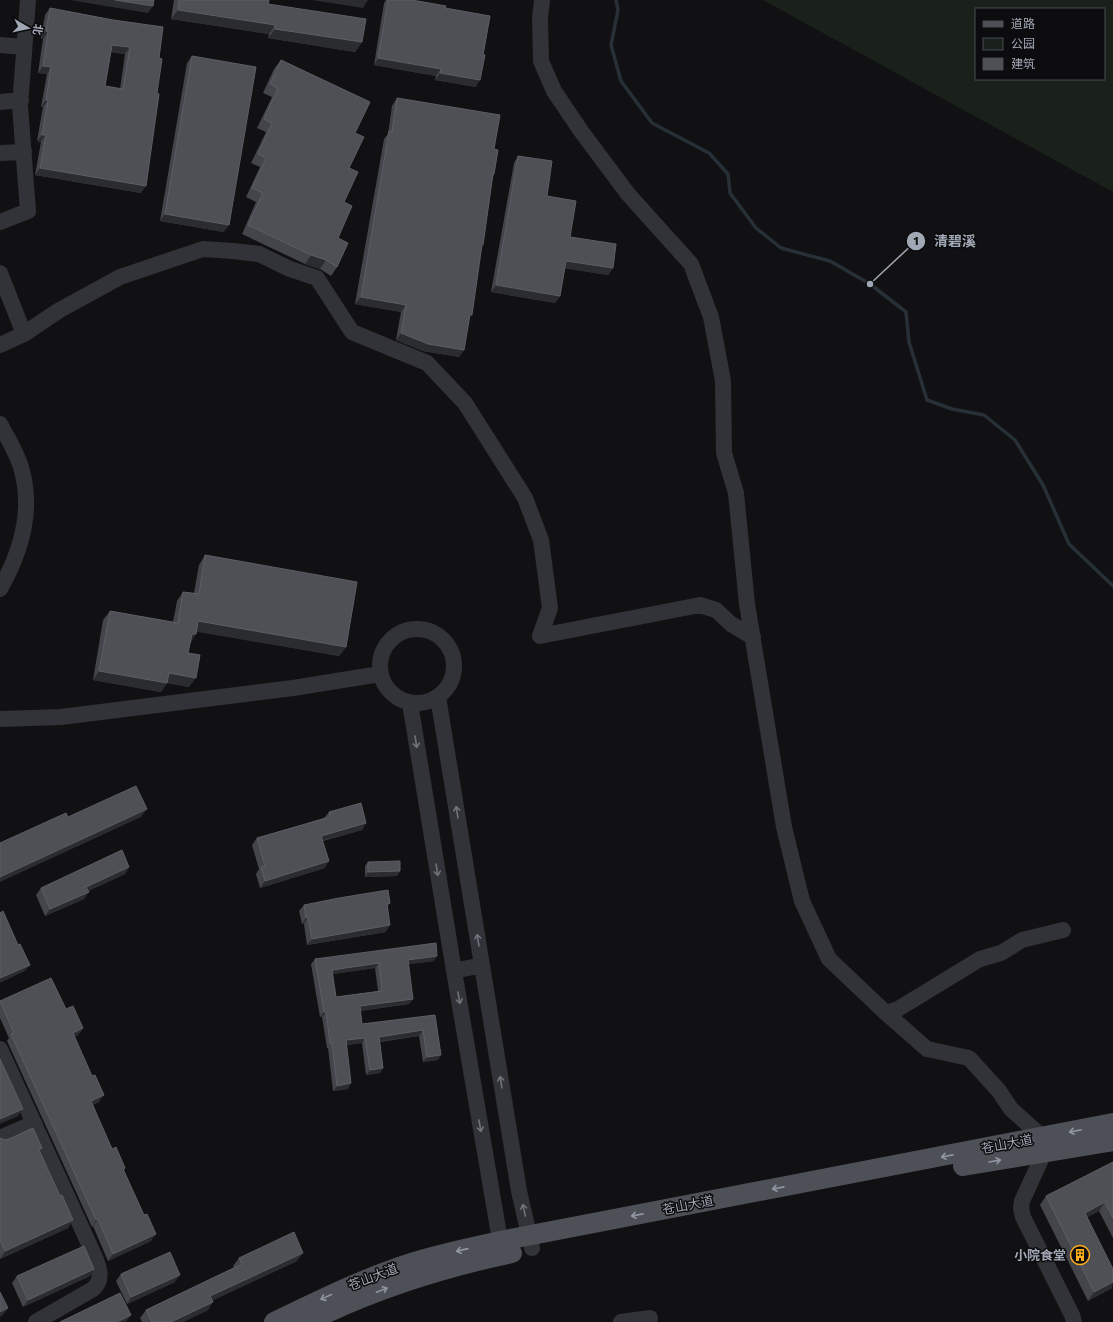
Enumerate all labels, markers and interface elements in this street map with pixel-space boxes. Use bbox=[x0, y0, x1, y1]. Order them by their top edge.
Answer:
north arrow bbox=[8, 8, 48, 48]
legend bbox=[975, 8, 1105, 80]
text: 道路 bbox=[1011, 17, 1035, 31]
text: 北 bbox=[30, 23, 45, 36]
text: 公园 bbox=[1011, 37, 1035, 51]
text: 建筑 bbox=[1011, 57, 1035, 71]
callout: 清碧溪 bbox=[906, 228, 984, 254]
text: 清碧溪 bbox=[934, 233, 976, 249]
text: 1 bbox=[913, 234, 919, 248]
one-way arrow bbox=[412, 735, 420, 748]
one-way arrow bbox=[453, 806, 461, 819]
one-way arrow bbox=[433, 863, 441, 876]
one-way arrow bbox=[474, 934, 482, 947]
one-way arrow bbox=[455, 991, 463, 1004]
one-way arrow bbox=[497, 1076, 505, 1089]
one-way arrow bbox=[477, 1120, 485, 1133]
one-way arrow bbox=[1069, 1127, 1082, 1135]
street label: 苍山大道 bbox=[980, 1132, 1034, 1156]
one-way arrow bbox=[941, 1152, 954, 1160]
one-way arrow bbox=[988, 1157, 1001, 1165]
one-way arrow bbox=[772, 1184, 785, 1192]
street label: 苍山大道 bbox=[661, 1193, 715, 1217]
one-way arrow bbox=[519, 1204, 527, 1217]
one-way arrow bbox=[631, 1211, 644, 1219]
building icon: 小院食堂 bbox=[1069, 1244, 1091, 1266]
one-way arrow bbox=[456, 1246, 469, 1254]
place label: 小院食堂 bbox=[1014, 1248, 1066, 1263]
street label: 苍山大道 bbox=[346, 1261, 400, 1293]
one-way arrow bbox=[375, 1285, 387, 1293]
one-way arrow bbox=[321, 1294, 333, 1301]

